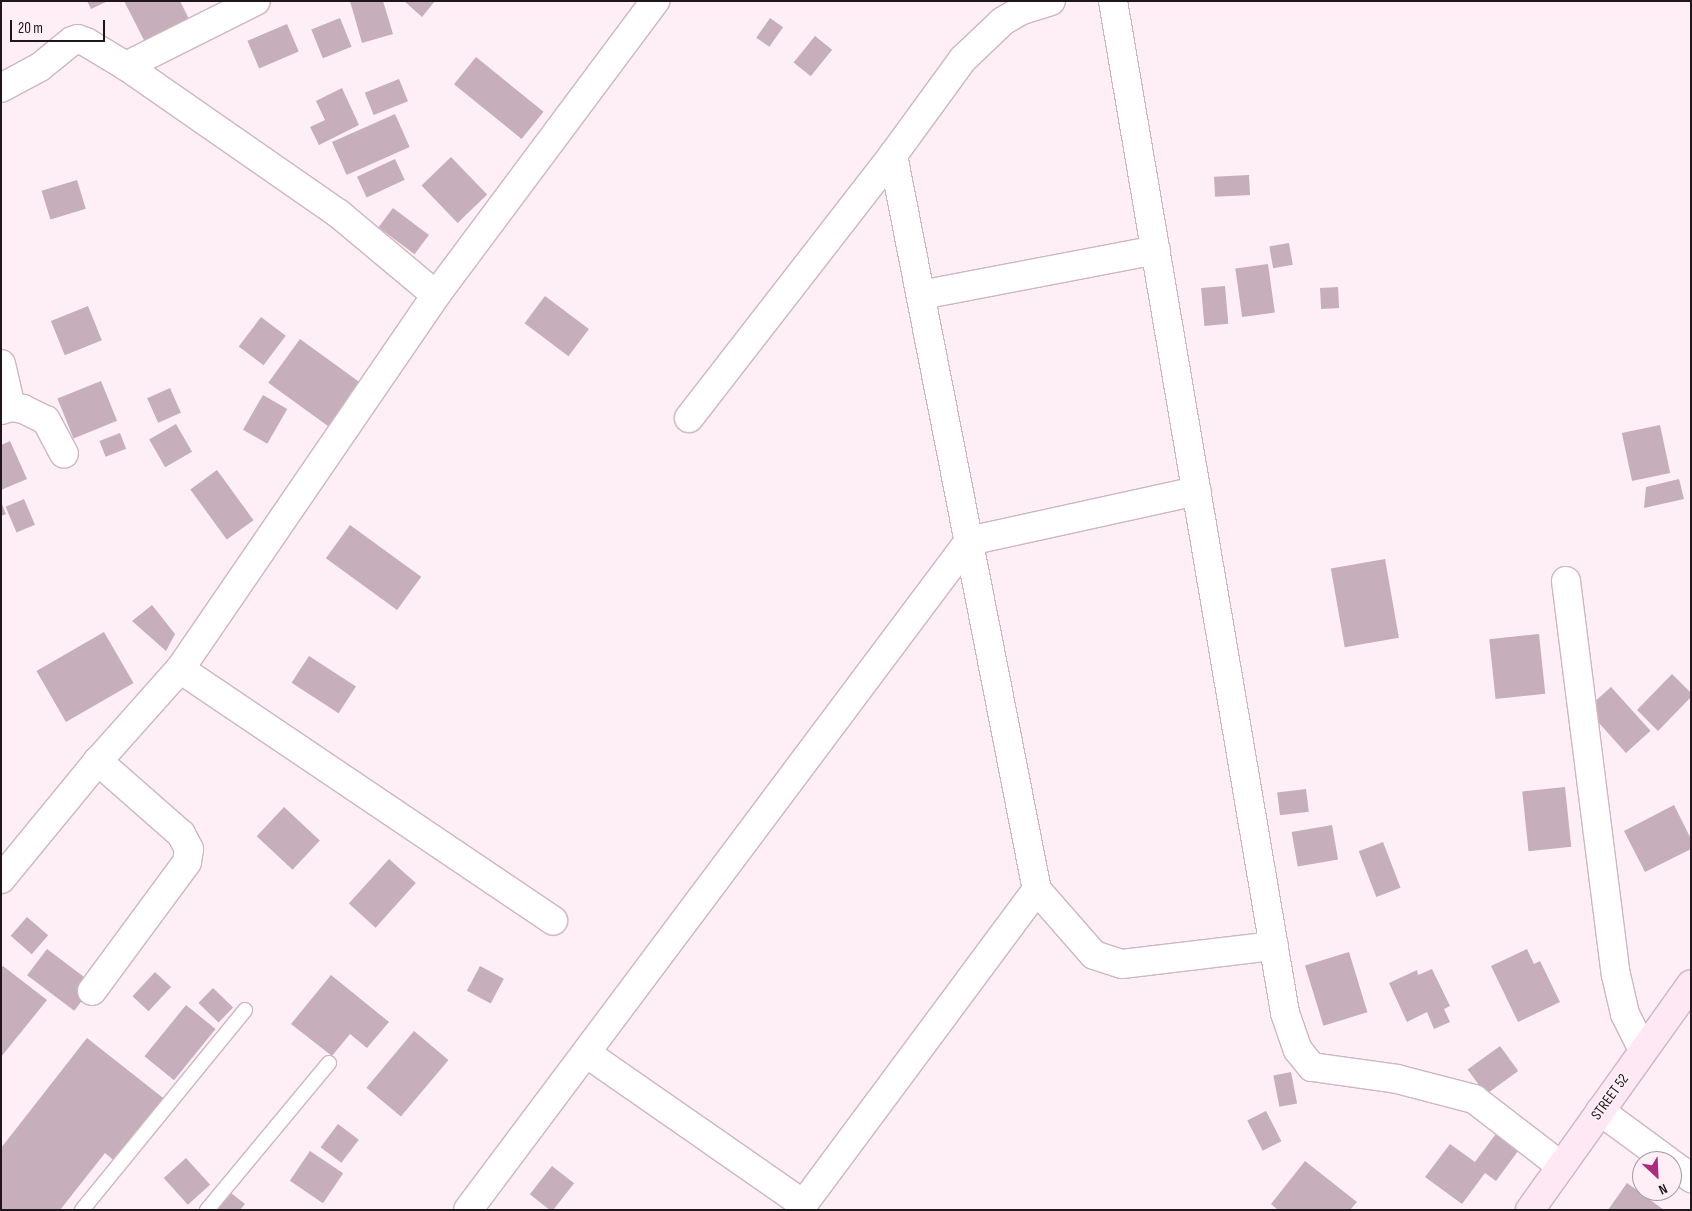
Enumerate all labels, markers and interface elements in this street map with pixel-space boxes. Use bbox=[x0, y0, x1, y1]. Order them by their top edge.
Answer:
scale bar bbox=[12, 10, 108, 42]
text: 20 m bbox=[18, 19, 43, 38]
street label: STREET 52 bbox=[1587, 1071, 1633, 1123]
north arrow bbox=[1632, 1151, 1682, 1201]
text: N bbox=[1656, 1180, 1670, 1198]

